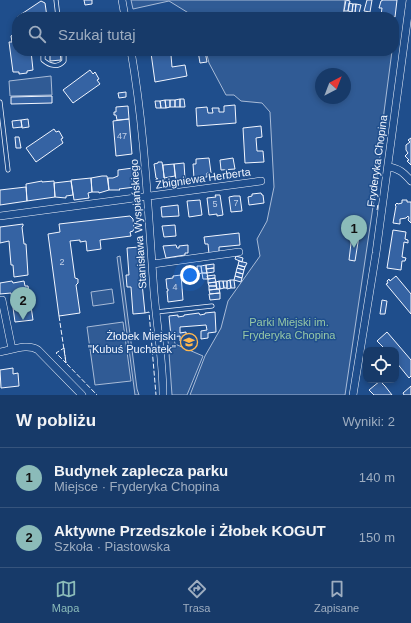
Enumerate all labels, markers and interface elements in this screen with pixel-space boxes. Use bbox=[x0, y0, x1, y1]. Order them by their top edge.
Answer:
search box bbox=[12, 12, 399, 56]
icon: search bbox=[26, 23, 48, 45]
text: Szukaj tutaj bbox=[58, 26, 136, 43]
north arrow bbox=[315, 68, 351, 104]
street label: Fryderyka Chopina bbox=[365, 113, 390, 208]
house number: 47 bbox=[117, 131, 127, 141]
street label: Stanisława Wyspiańskiego bbox=[127, 159, 149, 289]
street label: Zbigniewa Herberta bbox=[155, 165, 252, 191]
house number: 7 bbox=[233, 198, 239, 208]
house number: 5 bbox=[212, 199, 218, 209]
pin: 1 bbox=[341, 215, 367, 248]
house number: 2 bbox=[59, 257, 65, 267]
your location bbox=[180, 265, 200, 285]
house number: 4 bbox=[172, 282, 178, 292]
pin: 2 bbox=[10, 287, 36, 320]
park label: Parki Miejski im. Fryderyka Chopina bbox=[243, 316, 336, 341]
place label: Żłobek Miejski "Kubuś Puchatek" bbox=[88, 330, 176, 355]
school or university icon: Żłobek Miejski "Kubuś Puchatek" bbox=[179, 332, 199, 352]
map controls bbox=[363, 347, 399, 383]
button: locate bbox=[363, 347, 399, 383]
text: W pobliżu bbox=[16, 411, 96, 430]
text: Wyniki: 2 bbox=[342, 414, 395, 429]
text: Budynek zaplecza parku bbox=[54, 462, 228, 479]
text: 1 bbox=[25, 470, 33, 485]
text: 140 m bbox=[359, 470, 395, 485]
text: Miejsce · Fryderyka Chopina bbox=[54, 479, 219, 494]
text: Aktywne Przedszkole i Żłobek KOGUT bbox=[54, 522, 326, 539]
text: 2 bbox=[25, 530, 33, 545]
text: 150 m bbox=[359, 530, 395, 545]
text: Szkoła · Piastowska bbox=[54, 539, 170, 554]
tab: Mapa bbox=[52, 578, 79, 614]
tab: Trasa bbox=[183, 578, 210, 614]
tab: Zapisane bbox=[314, 578, 359, 614]

